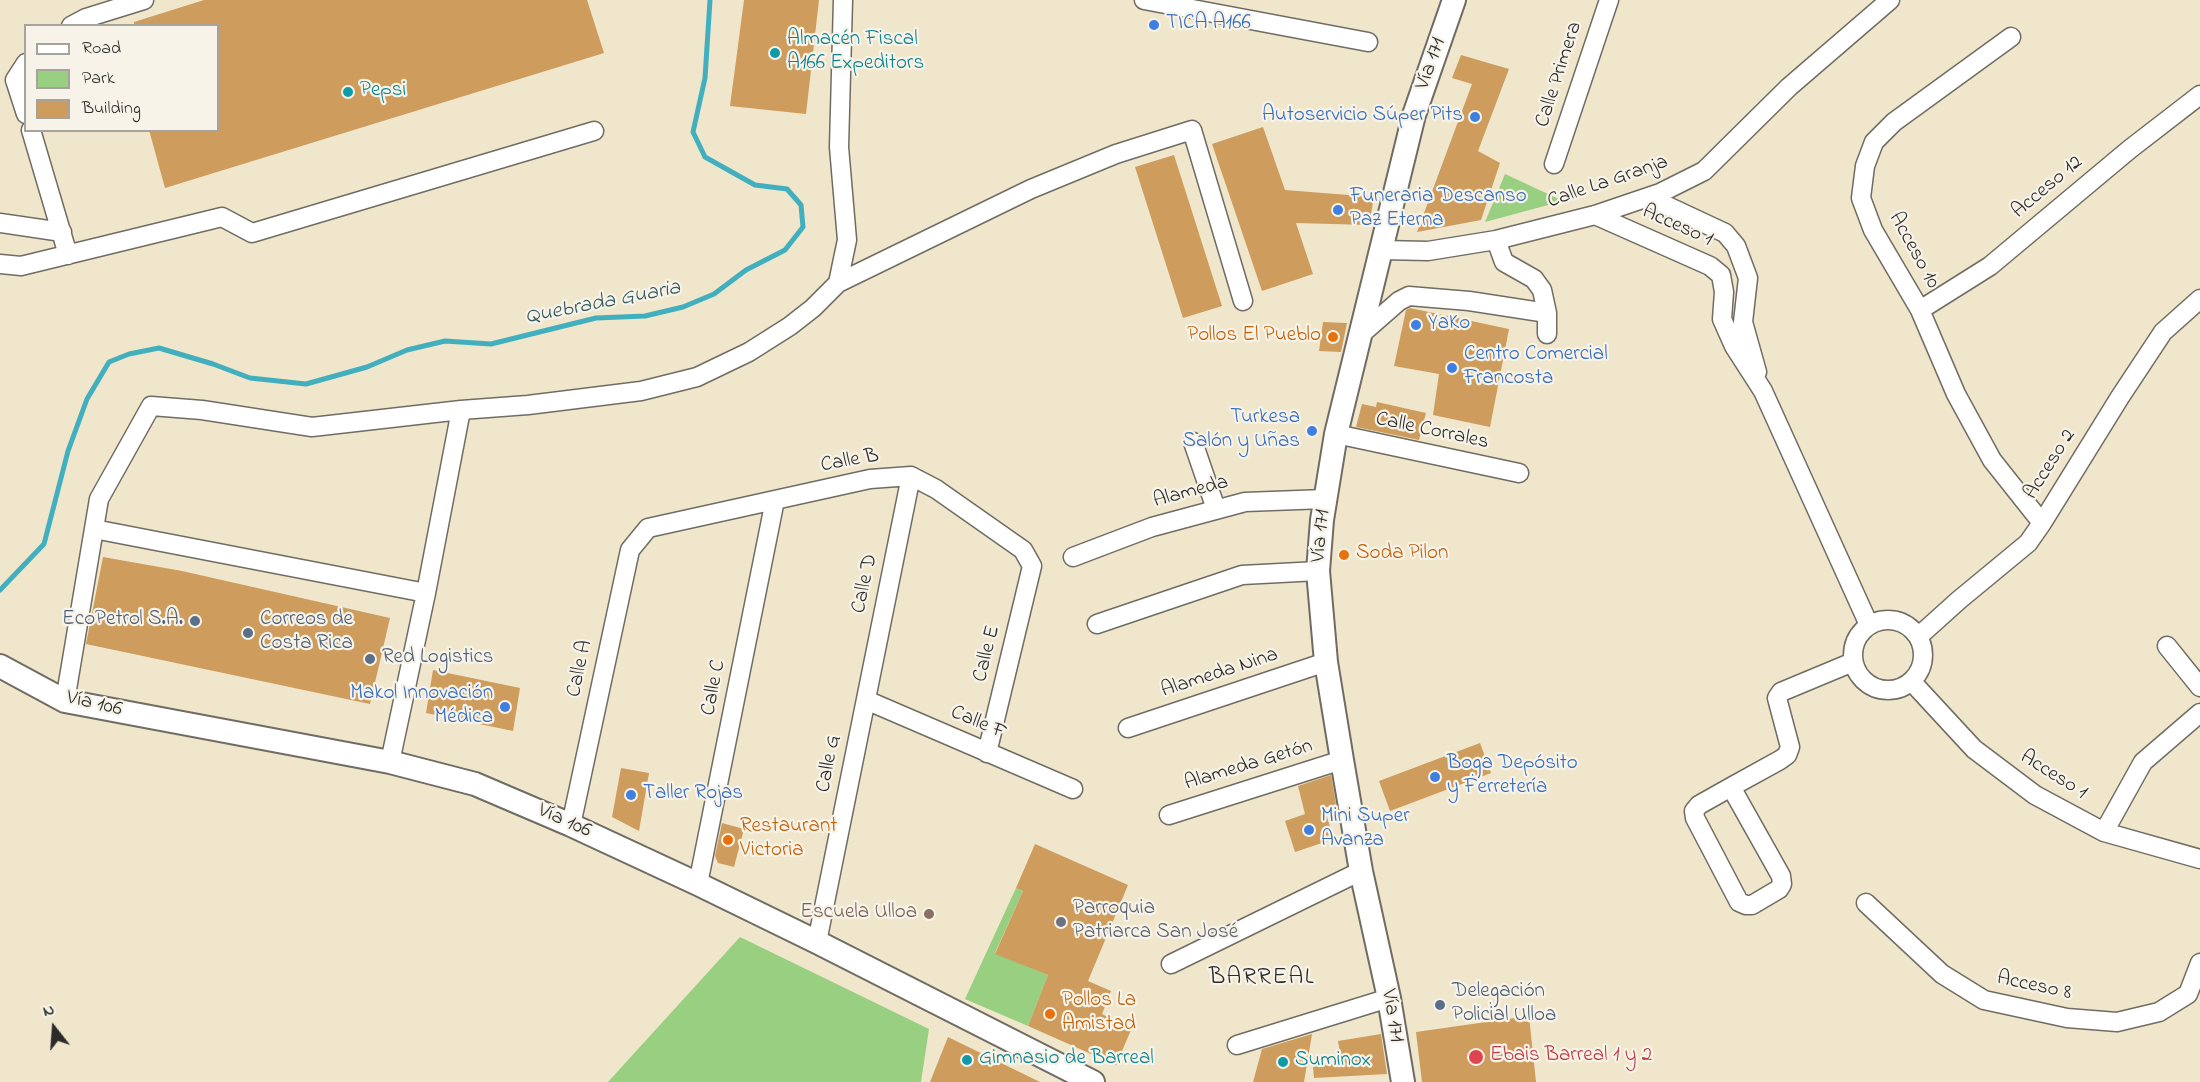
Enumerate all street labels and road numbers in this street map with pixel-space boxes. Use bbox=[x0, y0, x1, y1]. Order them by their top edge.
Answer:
street label: Calle Primera bbox=[1531, 19, 1589, 131]
street label: Vía 171 bbox=[1411, 35, 1453, 93]
street label: Calle La Granja bbox=[1544, 151, 1672, 215]
street label: Acceso 12 bbox=[2007, 151, 2089, 225]
street label: Acceso 1 bbox=[1638, 200, 1716, 254]
street label: Acceso 10 bbox=[1882, 208, 1944, 294]
street label: Calle Corrales bbox=[1373, 408, 1491, 456]
street label: Acceso 2 bbox=[2020, 425, 2082, 505]
street label: Calle B bbox=[819, 444, 881, 480]
street label: Alameda bbox=[1151, 471, 1231, 515]
street label: Vía 171 bbox=[1307, 508, 1337, 564]
street label: Calle D bbox=[847, 552, 885, 616]
street label: Calle E bbox=[969, 623, 1007, 685]
street label: Calle A bbox=[563, 638, 599, 700]
street label: Alameda Nina bbox=[1158, 643, 1282, 705]
street label: Calle C bbox=[697, 658, 733, 718]
street label: Vía 106 bbox=[64, 686, 124, 724]
street label: Calle F bbox=[946, 701, 1010, 747]
street label: Calle G bbox=[812, 733, 848, 795]
street label: Alameda Getón bbox=[1182, 735, 1316, 797]
street label: Acceso 1 bbox=[2015, 746, 2091, 806]
street label: Vía 106 bbox=[533, 799, 595, 845]
street label: Acceso 8 bbox=[1994, 967, 2074, 1007]
street label: Vía 171 bbox=[1374, 988, 1408, 1044]

